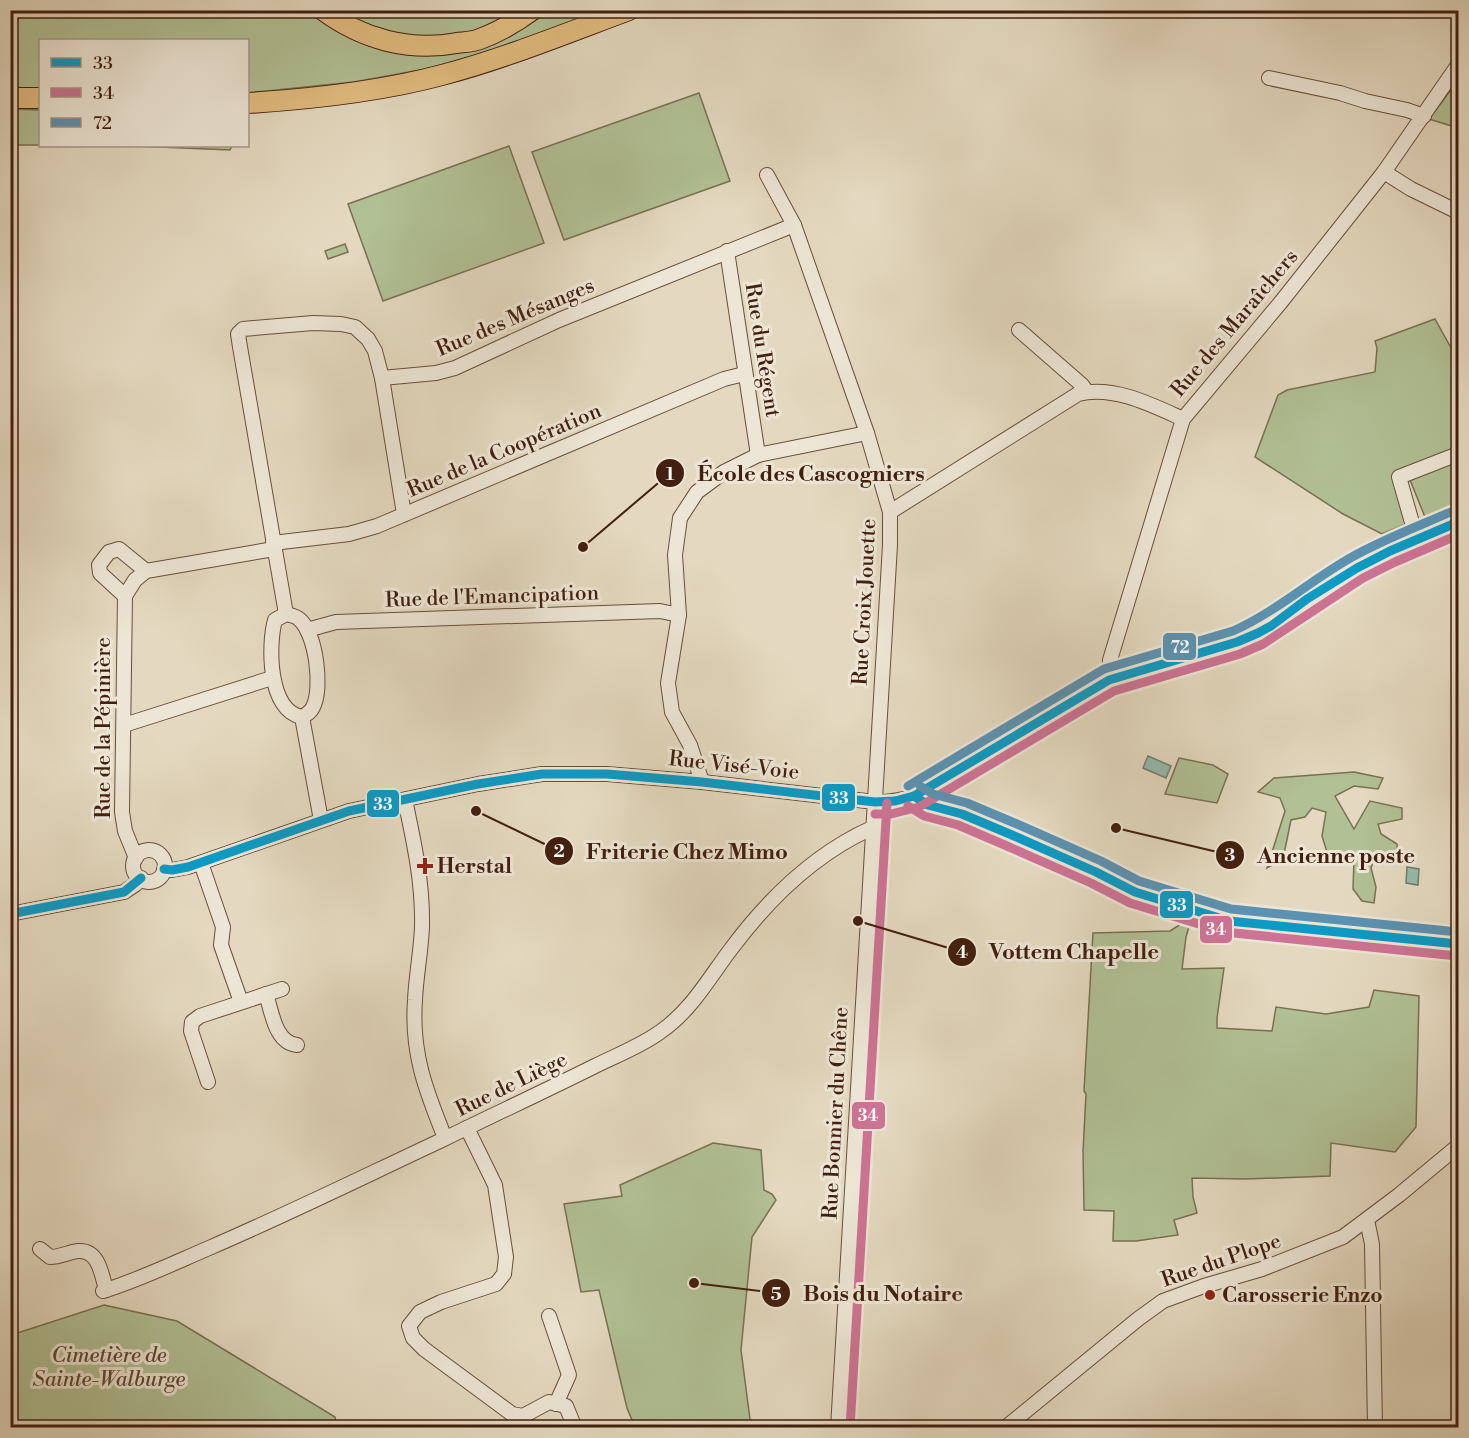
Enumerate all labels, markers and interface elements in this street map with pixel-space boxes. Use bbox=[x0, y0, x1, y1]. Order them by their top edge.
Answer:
legend bbox=[39, 39, 249, 147]
text: 33 bbox=[93, 52, 113, 75]
text: 34 bbox=[93, 82, 114, 105]
text: 72 bbox=[93, 112, 112, 135]
street label: Rue des Maraîchers bbox=[1165, 244, 1304, 403]
street label: Rue des Mésanges bbox=[432, 273, 598, 363]
street label: Rue du Régent bbox=[739, 281, 786, 420]
street label: Rue de la Coopération bbox=[403, 398, 606, 504]
callout: École des Cascogniers bbox=[655, 453, 937, 493]
text: École des Cascogniers bbox=[697, 459, 925, 488]
text: 1 bbox=[666, 463, 675, 486]
street label: Rue Croix Jouette bbox=[848, 518, 882, 686]
street label: Rue de l'Emancipation bbox=[385, 580, 600, 614]
line badge: 72 bbox=[1162, 632, 1197, 661]
street label: Rue de la Pépinière bbox=[91, 637, 117, 819]
text: 72 bbox=[1170, 638, 1190, 658]
street label: Rue Visé-Voie bbox=[667, 746, 801, 786]
line badge: 33 bbox=[821, 783, 856, 812]
line badge: 33 bbox=[366, 789, 400, 818]
text: 33 bbox=[829, 789, 849, 809]
text: 33 bbox=[373, 795, 393, 815]
callout: Friterie Chez Mimo bbox=[544, 831, 800, 871]
callout: Ancienne poste bbox=[1215, 835, 1427, 875]
text: Friterie Chez Mimo bbox=[586, 839, 788, 866]
text: 2 bbox=[553, 840, 565, 863]
text: Ancienne poste bbox=[1256, 843, 1415, 870]
text: 3 bbox=[1225, 844, 1236, 867]
place label: Herstal bbox=[437, 854, 512, 880]
marker: Herstal bbox=[418, 859, 432, 873]
line badge: 33 bbox=[1159, 890, 1194, 919]
text: 33 bbox=[1167, 896, 1187, 916]
line badge: 34 bbox=[1199, 915, 1233, 944]
text: 34 bbox=[1206, 920, 1227, 940]
callout: Vottem Chapelle bbox=[947, 932, 1171, 972]
text: Vottem Chapelle bbox=[988, 939, 1159, 966]
text: 4 bbox=[956, 941, 968, 964]
street label: Rue Bonnier du Chêne bbox=[817, 1006, 855, 1220]
street label: Rue de Liège bbox=[451, 1047, 571, 1123]
line badge: 34 bbox=[851, 1101, 886, 1130]
text: 34 bbox=[858, 1106, 879, 1126]
street label: Rue du Plope bbox=[1158, 1228, 1285, 1294]
callout: Bois du Notaire bbox=[761, 1273, 975, 1313]
text: Bois du Notaire bbox=[803, 1281, 963, 1308]
text: 5 bbox=[770, 1283, 782, 1306]
place label: Carosserie Enzo bbox=[1222, 1283, 1383, 1309]
marker: Carosserie Enzo bbox=[1203, 1288, 1217, 1302]
park label: Cimetière de Sainte-Walburge bbox=[33, 1343, 186, 1393]

